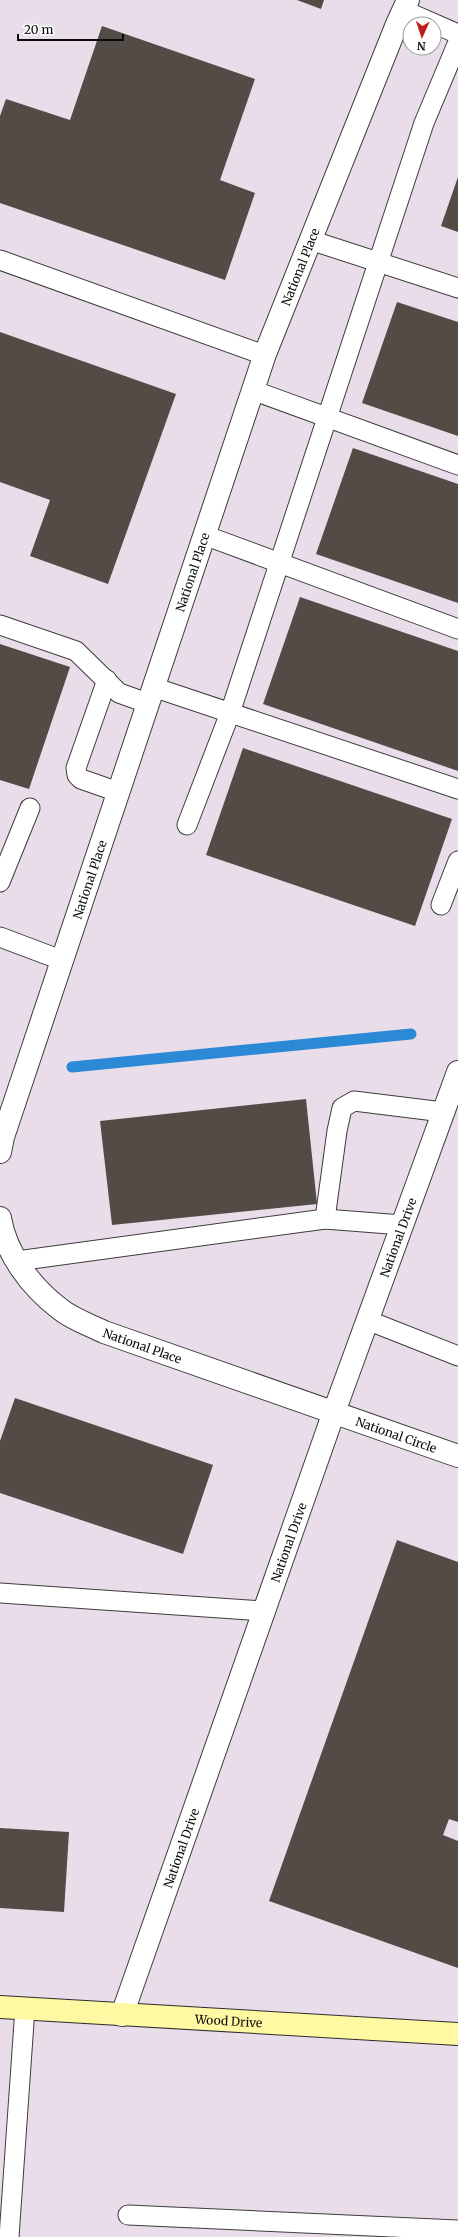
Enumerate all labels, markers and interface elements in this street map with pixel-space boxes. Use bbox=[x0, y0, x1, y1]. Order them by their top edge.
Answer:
scale bar bbox=[18, 16, 123, 42]
north arrow bbox=[402, 16, 442, 56]
text: 20 m bbox=[24, 22, 53, 37]
text: N bbox=[416, 39, 426, 53]
street label: National Place bbox=[278, 226, 322, 308]
street label: National Place bbox=[172, 531, 212, 613]
street label: National Place bbox=[69, 838, 109, 921]
street label: National Drive bbox=[376, 1196, 419, 1279]
street label: National Place bbox=[101, 1325, 184, 1366]
street label: National Circle bbox=[354, 1413, 439, 1456]
street label: National Drive bbox=[267, 1501, 309, 1584]
street label: National Drive bbox=[160, 1806, 202, 1890]
street label: Wood Drive bbox=[194, 2011, 263, 2030]

